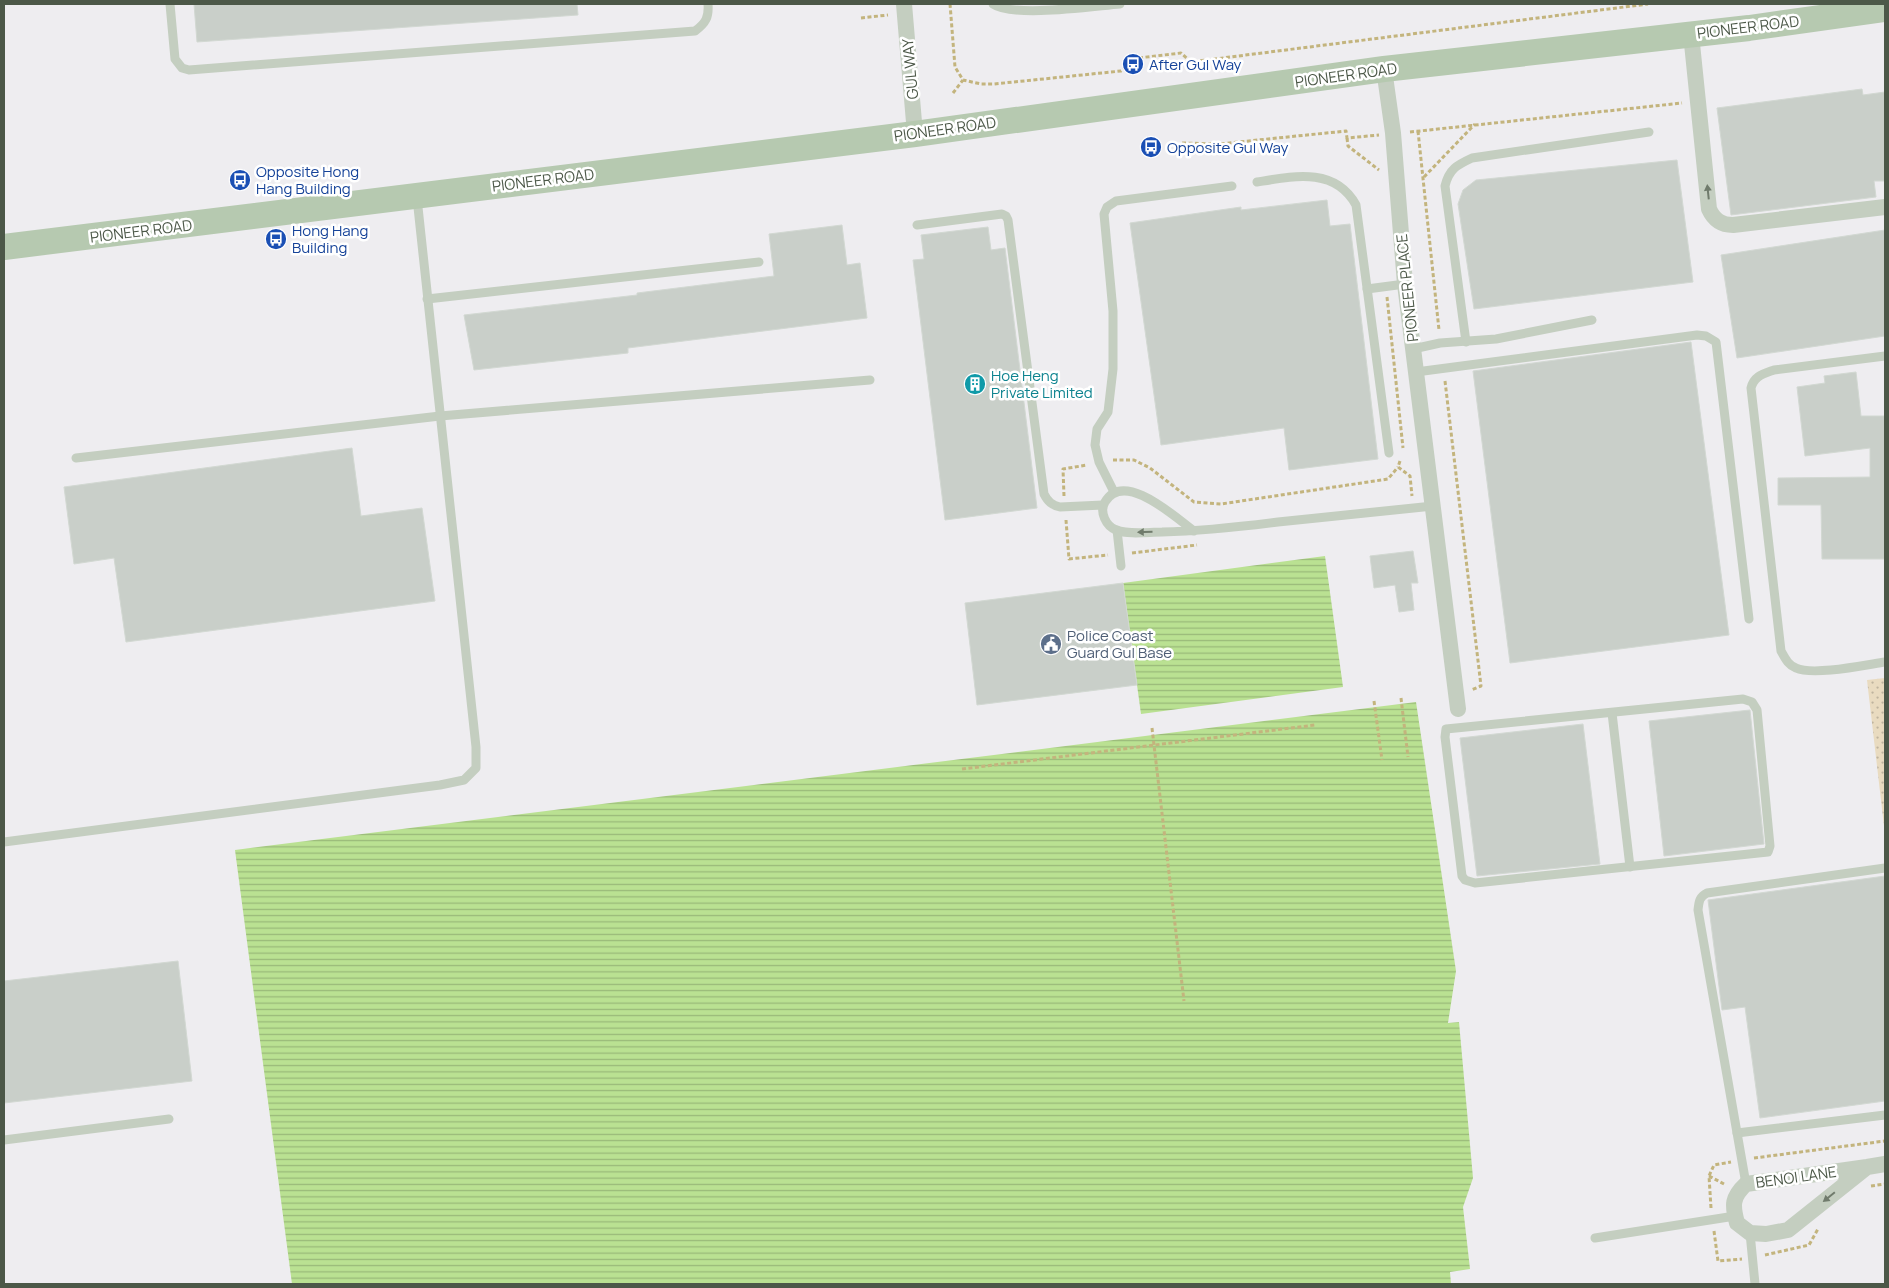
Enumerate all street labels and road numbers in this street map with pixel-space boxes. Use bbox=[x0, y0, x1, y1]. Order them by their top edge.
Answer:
street label: PIONEER ROAD bbox=[1696, 10, 1800, 44]
street label: GUL WAY bbox=[897, 37, 923, 100]
street label: PIONEER ROAD bbox=[1294, 57, 1398, 93]
street label: PIONEER ROAD bbox=[893, 111, 997, 147]
street label: PIONEER ROAD bbox=[491, 163, 595, 197]
street label: PIONEER ROAD bbox=[89, 214, 193, 248]
street label: PIONEER PLACE bbox=[1391, 233, 1423, 343]
street label: BENOI LANE bbox=[1754, 1161, 1838, 1193]

